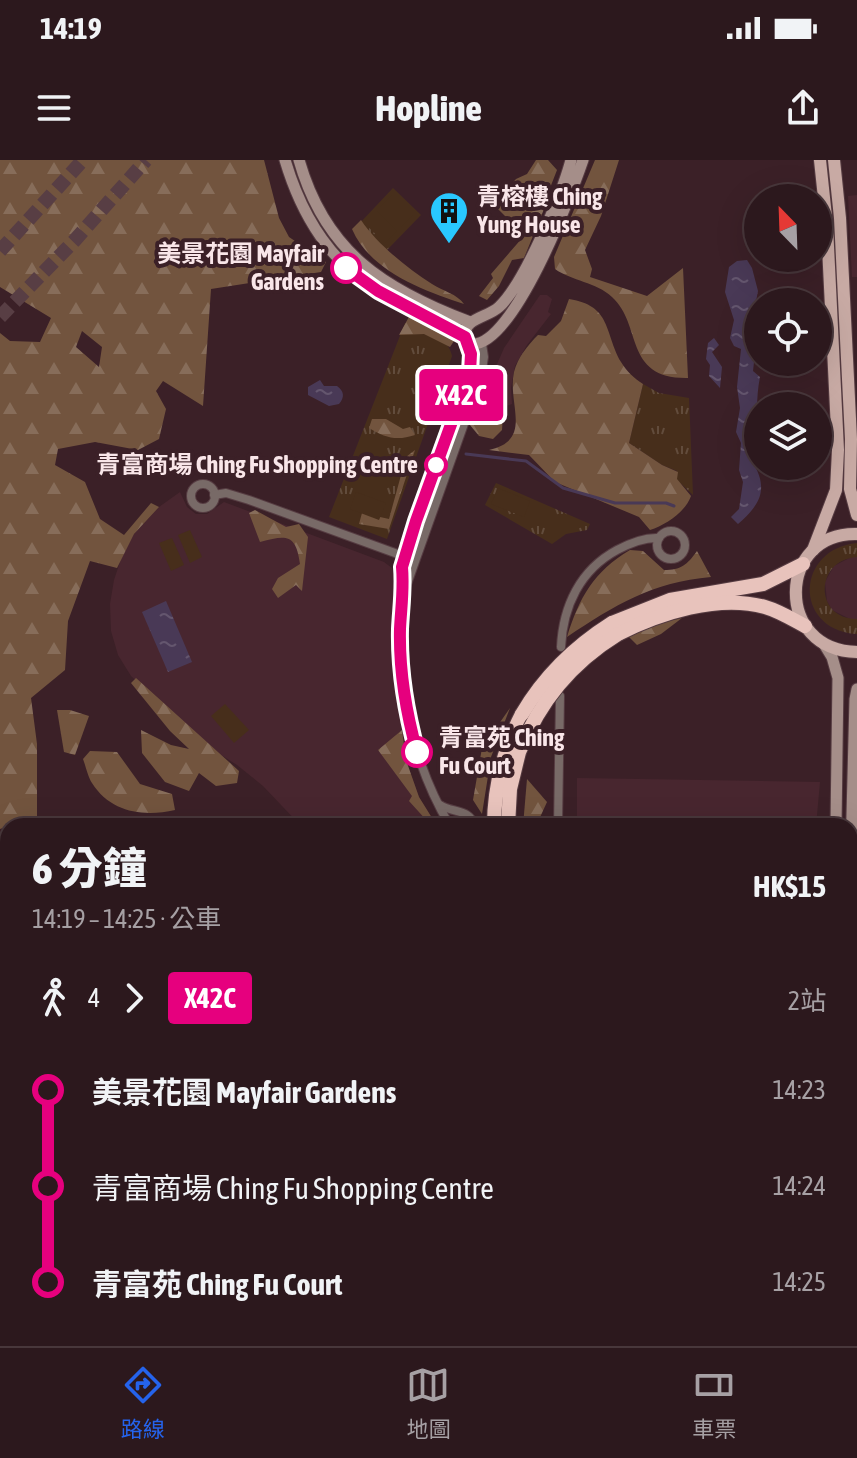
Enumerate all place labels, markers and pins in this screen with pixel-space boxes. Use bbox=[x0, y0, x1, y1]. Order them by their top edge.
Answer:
place label: 青榕樓 Ching Yung House bbox=[476, 183, 603, 238]
building icon: 青榕樓 Ching Yung House bbox=[428, 190, 470, 245]
place label: 美景花園 Mayfair Gardens bbox=[157, 240, 325, 295]
marker: 美景花園 Mayfair Gardens bbox=[331, 253, 361, 283]
place label: 青富商場 Ching Fu Shopping Centre bbox=[96, 451, 418, 478]
marker: 青富商場 Ching Fu Shopping Centre bbox=[425, 454, 447, 476]
place label: 青富苑 Ching Fu Court bbox=[439, 724, 565, 779]
marker: 青富苑 Ching Fu Court bbox=[402, 737, 432, 767]

